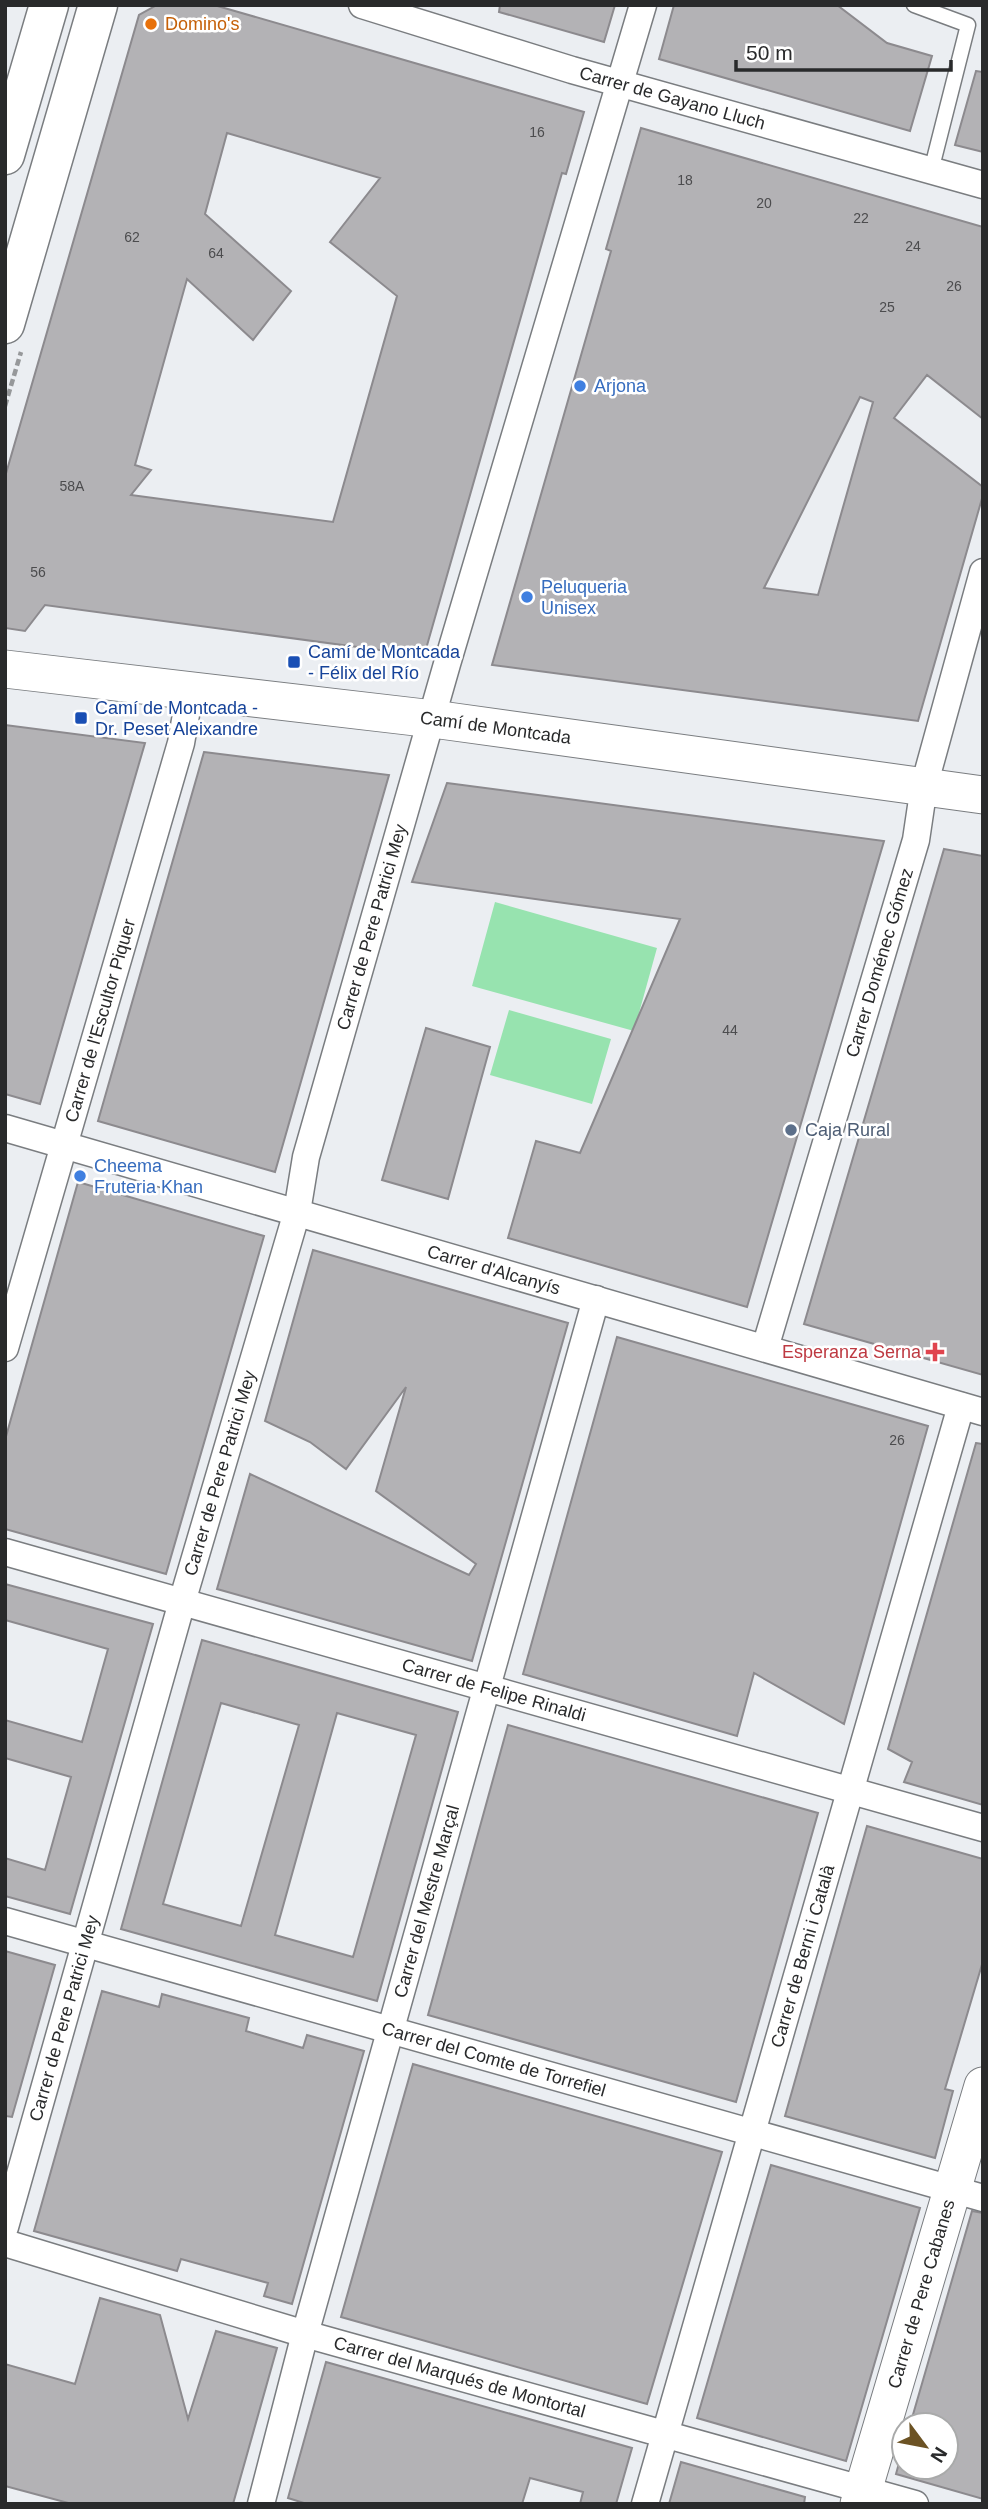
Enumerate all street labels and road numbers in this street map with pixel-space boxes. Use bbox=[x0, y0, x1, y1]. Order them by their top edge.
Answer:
street label: Carrer de Gayano Lluch bbox=[577, 63, 768, 134]
street label: Camí de Montcada bbox=[419, 708, 573, 748]
street label: Carrer de Pere Patrici Mey bbox=[333, 822, 411, 1032]
street label: Carrer Doménec Gómez bbox=[842, 866, 917, 1060]
street label: Carrer de l'Escultor Piquer bbox=[61, 917, 139, 1125]
street label: Carrer d'Alcanyís bbox=[425, 1241, 563, 1299]
street label: Carrer de Pere Patrici Mey bbox=[180, 1368, 260, 1578]
street label: Carrer de Felipe Rinaldi bbox=[400, 1655, 588, 1725]
street label: Carrer del Mestre Marçal bbox=[390, 1803, 463, 2000]
street label: Carrer de Berni i Català bbox=[767, 1862, 839, 2050]
street label: Carrer de Pere Patrici Mey bbox=[25, 1913, 103, 2124]
street label: Carrer del Comte de Torrefiel bbox=[379, 2018, 608, 2101]
street label: Carrer de Pere Cabanes bbox=[884, 2197, 959, 2391]
street label: Carrer del Marqués de Montortal bbox=[332, 2333, 588, 2422]

